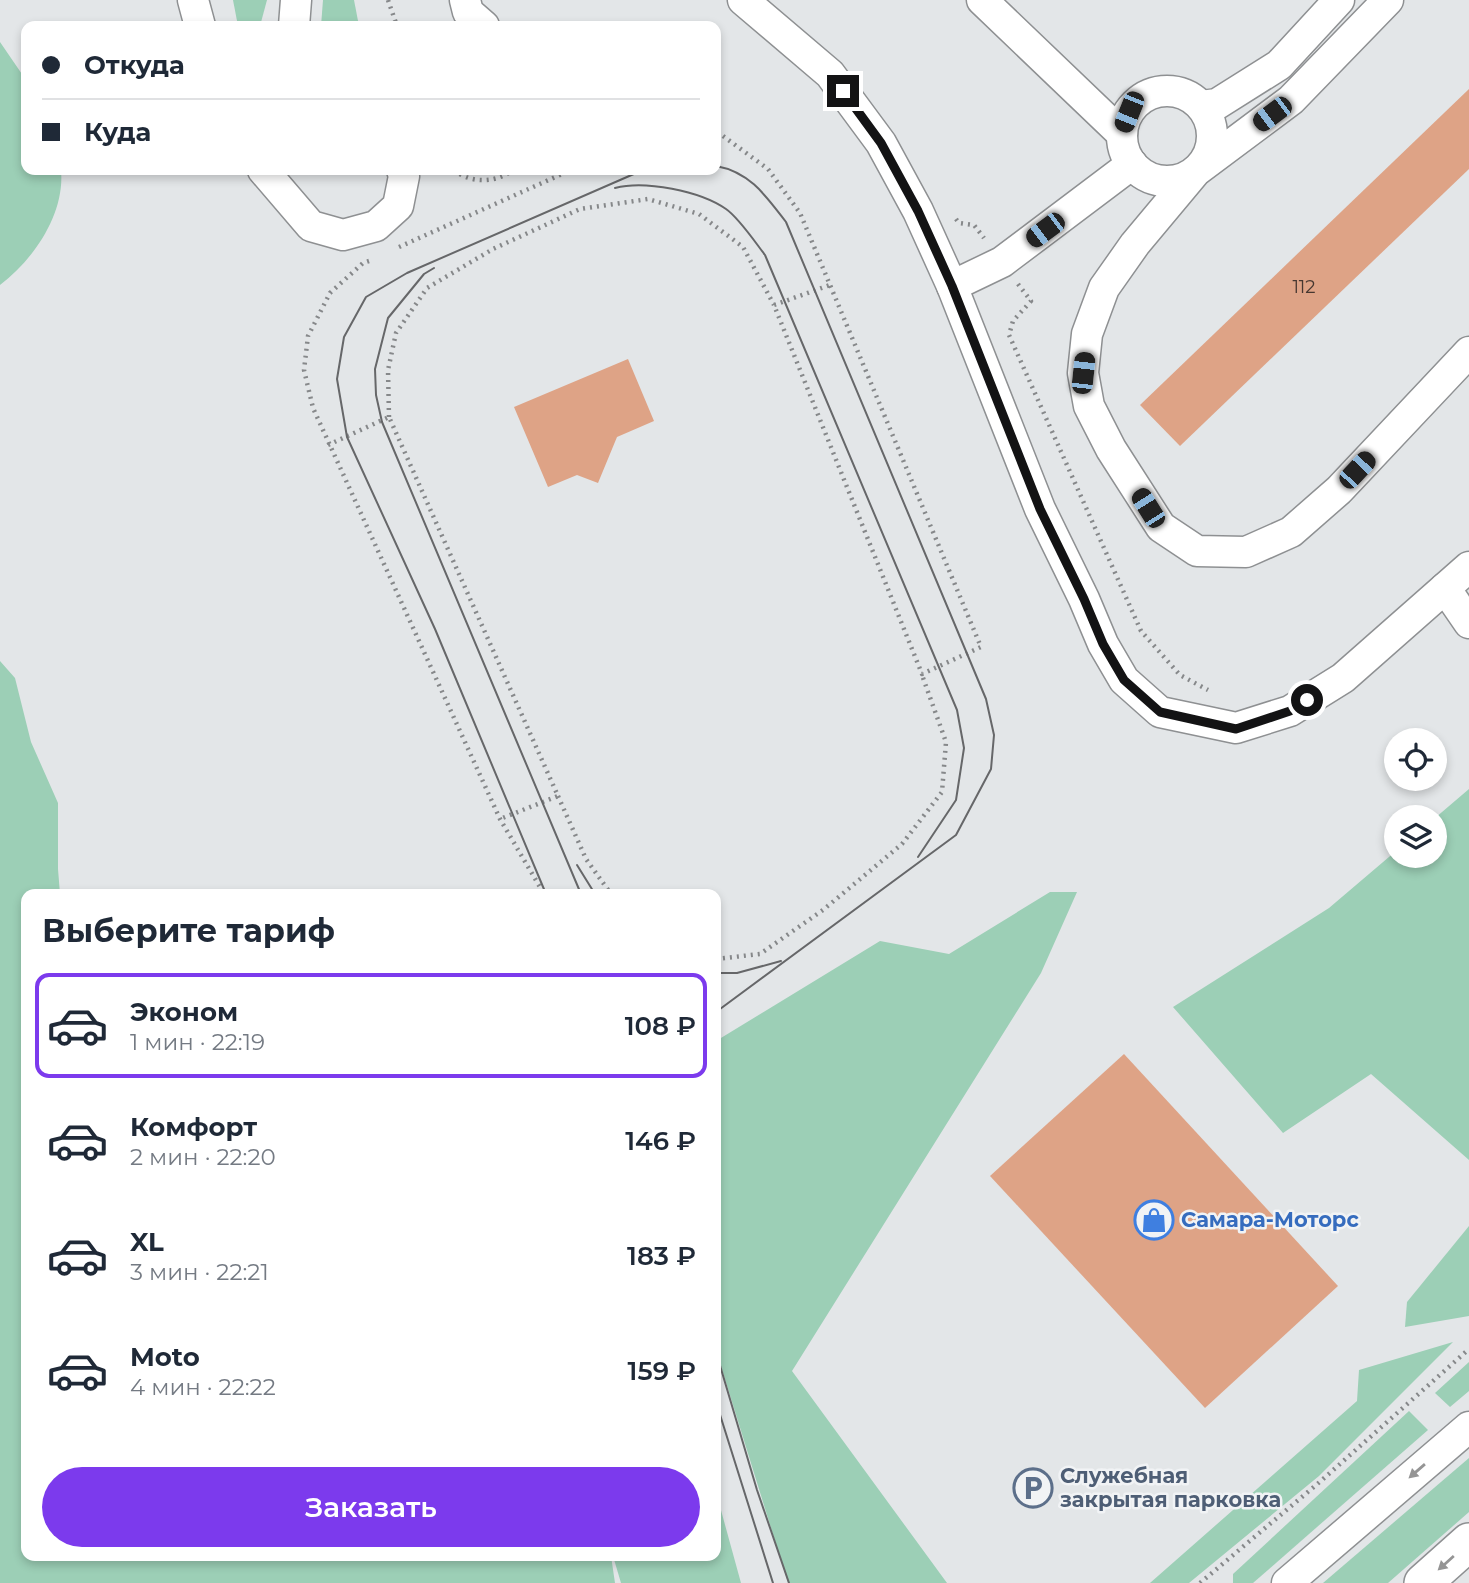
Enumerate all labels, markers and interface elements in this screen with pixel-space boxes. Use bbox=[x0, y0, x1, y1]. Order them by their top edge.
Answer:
text: Откуда bbox=[84, 49, 185, 81]
route end bbox=[827, 75, 859, 107]
car bbox=[1112, 89, 1147, 135]
car bbox=[1249, 93, 1296, 135]
text: Куда bbox=[84, 116, 151, 148]
car bbox=[1022, 209, 1069, 251]
house number: 112 bbox=[1292, 276, 1316, 298]
car bbox=[1071, 351, 1096, 395]
car bbox=[1335, 447, 1380, 493]
car bbox=[1128, 485, 1169, 531]
route start bbox=[1291, 684, 1323, 716]
map controls bbox=[1384, 728, 1447, 868]
button: locate bbox=[1384, 728, 1447, 791]
button: layers bbox=[1384, 805, 1447, 868]
text: Выберите тариф bbox=[42, 911, 335, 950]
icon: car bbox=[46, 994, 109, 1057]
text: Эконом bbox=[130, 996, 238, 1028]
text: 108 ₽ bbox=[625, 1010, 696, 1042]
text: 1 мин · 22:19 bbox=[130, 1028, 265, 1056]
icon: car bbox=[46, 1109, 109, 1172]
text: Комфорт bbox=[130, 1111, 257, 1143]
text: 146 ₽ bbox=[625, 1125, 696, 1157]
text: 2 мин · 22:20 bbox=[130, 1143, 276, 1171]
shop icon: Самара-Моторс bbox=[1133, 1199, 1175, 1241]
place label: Самара-Моторс bbox=[1181, 1207, 1359, 1232]
icon: car bbox=[46, 1224, 109, 1287]
text: XL bbox=[130, 1226, 164, 1258]
text: 183 ₽ bbox=[627, 1240, 696, 1272]
text: 3 мин · 22:21 bbox=[130, 1258, 269, 1286]
icon: car bbox=[46, 1339, 109, 1402]
text: Moto bbox=[130, 1341, 200, 1373]
text: 159 ₽ bbox=[628, 1355, 696, 1387]
text: 4 мин · 22:22 bbox=[130, 1373, 276, 1401]
place label: Служебная закрытая парковка bbox=[1060, 1463, 1281, 1512]
one-way arrow bbox=[1409, 1463, 1426, 1478]
button: Заказать bbox=[42, 1467, 700, 1547]
parking icon: Служебная закрытая парковка bbox=[1012, 1467, 1054, 1509]
one-way arrow bbox=[1437, 1555, 1455, 1571]

